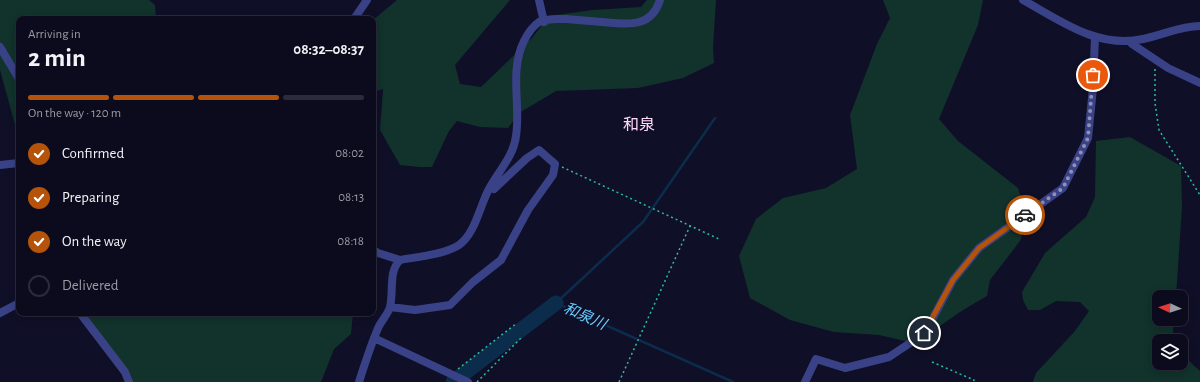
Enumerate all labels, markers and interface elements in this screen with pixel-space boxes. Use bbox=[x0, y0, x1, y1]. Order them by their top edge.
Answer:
text: Arriving in bbox=[28, 28, 81, 41]
text: 08:32–08:37 bbox=[293, 42, 364, 57]
text: 2 min bbox=[28, 45, 86, 71]
pin bbox=[1076, 58, 1110, 92]
icon: bag bbox=[1082, 64, 1104, 86]
text: On the way · 120 m bbox=[28, 107, 121, 120]
district label: 和泉 bbox=[623, 116, 655, 133]
icon: check bbox=[28, 143, 50, 165]
text: Confirmed bbox=[62, 146, 124, 161]
text: 08:02 bbox=[335, 147, 364, 160]
icon: check bbox=[28, 187, 50, 209]
text: Preparing bbox=[62, 190, 119, 205]
text: 08:13 bbox=[338, 191, 364, 204]
courier bbox=[1005, 195, 1045, 235]
icon: car bbox=[1014, 204, 1036, 226]
icon: check bbox=[28, 231, 50, 253]
text: On the way bbox=[62, 234, 127, 249]
text: 08:18 bbox=[337, 235, 364, 248]
text: Delivered bbox=[62, 278, 119, 293]
north arrow bbox=[1152, 290, 1188, 326]
map controls bbox=[1152, 290, 1188, 370]
water label: 和泉川 bbox=[561, 300, 611, 333]
pin bbox=[907, 316, 941, 350]
icon: home bbox=[913, 322, 935, 344]
button: layers bbox=[1152, 334, 1188, 370]

